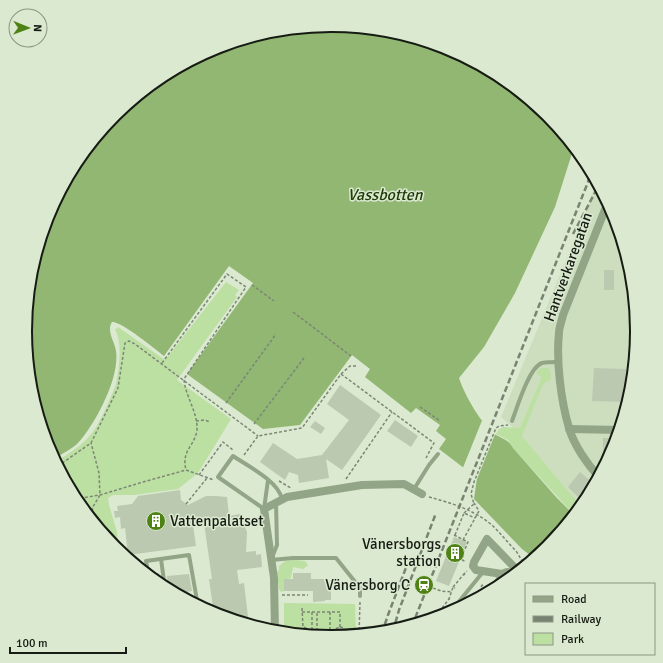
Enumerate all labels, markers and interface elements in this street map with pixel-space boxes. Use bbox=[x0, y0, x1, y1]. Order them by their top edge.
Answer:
north arrow bbox=[8, 8, 48, 48]
text: N bbox=[31, 24, 44, 32]
water label: Vassbotten bbox=[347, 185, 424, 205]
street label: Hantverkaregatan bbox=[540, 210, 596, 324]
building icon: Vattenpalatset bbox=[145, 510, 167, 532]
place label: Vattenpalatset bbox=[170, 512, 264, 530]
place label: Vänersborgs station bbox=[362, 535, 441, 570]
building icon: Vänersborgs station bbox=[444, 542, 466, 564]
station icon: Vänersborg C bbox=[413, 574, 435, 596]
place label: Vänersborg C bbox=[325, 576, 410, 594]
legend bbox=[525, 583, 655, 655]
text: Road bbox=[561, 592, 587, 607]
text: Railway bbox=[561, 612, 601, 627]
scale bar bbox=[10, 629, 126, 655]
text: Park bbox=[561, 632, 584, 647]
text: 100 m bbox=[16, 636, 48, 651]

